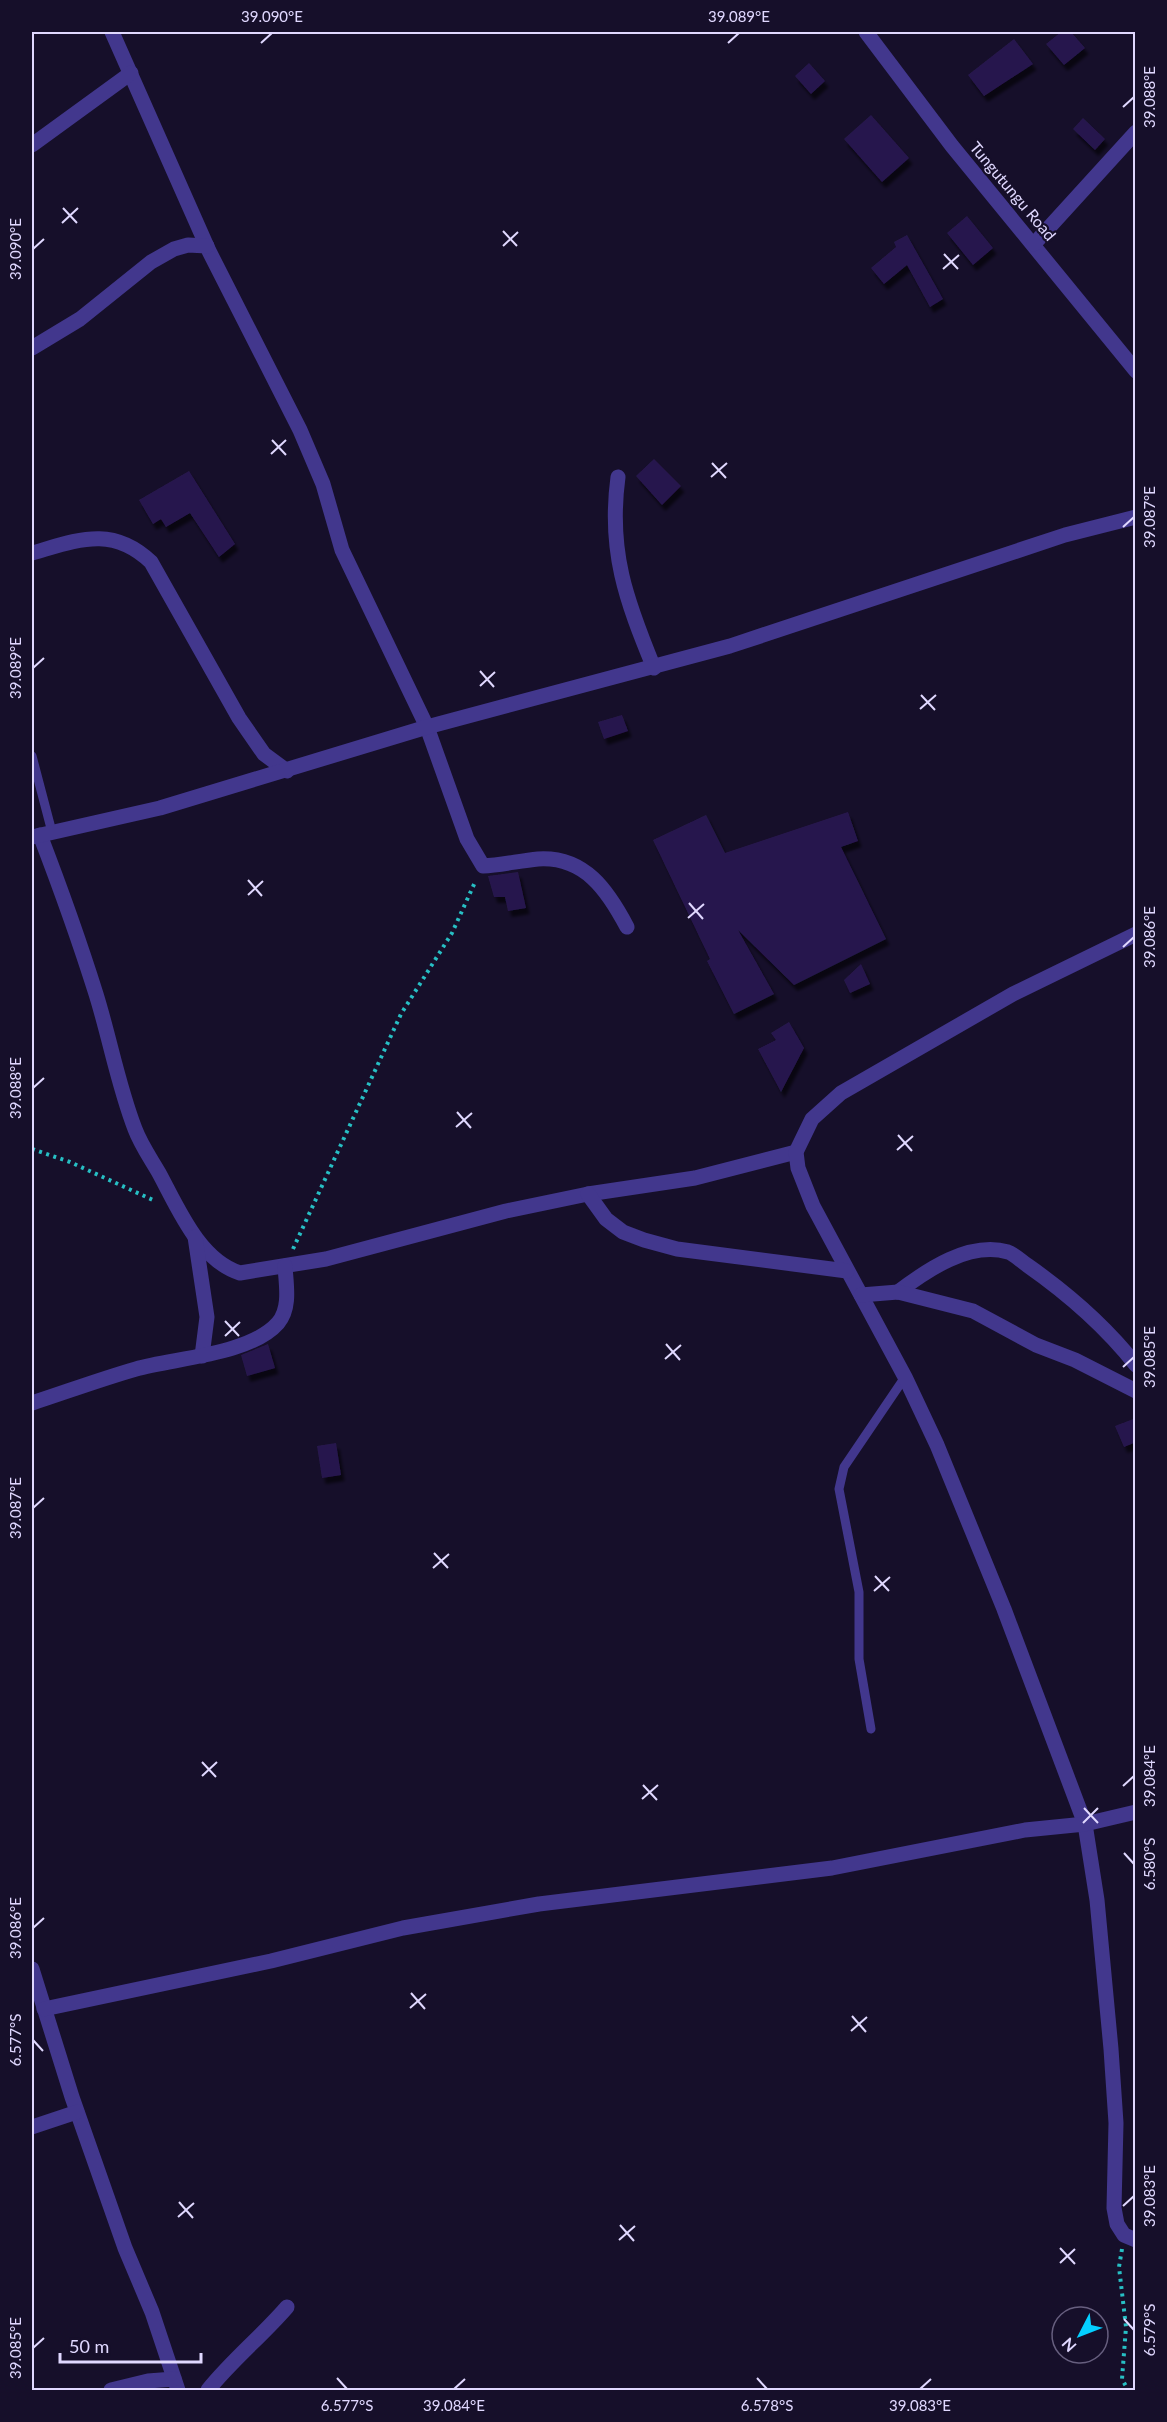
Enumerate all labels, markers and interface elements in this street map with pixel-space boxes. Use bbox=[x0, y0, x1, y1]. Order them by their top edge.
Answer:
text: 39.090°E bbox=[241, 7, 303, 25]
text: 39.089°E bbox=[708, 7, 770, 25]
text: 39.088°E bbox=[1140, 66, 1158, 128]
street label: Tungutungu Road bbox=[966, 137, 1060, 244]
text: 39.090°E bbox=[6, 218, 24, 280]
text: 39.087°E bbox=[1140, 486, 1158, 548]
text: 39.089°E bbox=[6, 637, 24, 699]
text: 39.086°E bbox=[1140, 906, 1158, 968]
text: 39.088°E bbox=[6, 1057, 24, 1119]
text: 39.085°E bbox=[1140, 1326, 1158, 1388]
text: 39.087°E bbox=[6, 1477, 24, 1539]
text: 39.084°E bbox=[1140, 1745, 1158, 1807]
text: 6.580°S bbox=[1140, 1838, 1158, 1890]
text: 39.086°E bbox=[6, 1897, 24, 1959]
text: 6.577°S bbox=[6, 2014, 24, 2066]
text: 39.083°E bbox=[1140, 2165, 1158, 2227]
text: 6.579°S bbox=[1140, 2304, 1158, 2356]
north arrow bbox=[1050, 2305, 1110, 2365]
text: 39.085°E bbox=[6, 2317, 24, 2379]
scale bar bbox=[60, 2326, 201, 2364]
text: N bbox=[1057, 2334, 1080, 2356]
text: 50 m bbox=[69, 2335, 109, 2357]
text: 6.577°S bbox=[321, 2396, 373, 2414]
text: 39.084°E bbox=[423, 2396, 485, 2414]
text: 6.578°S bbox=[741, 2396, 793, 2414]
text: 39.083°E bbox=[889, 2396, 951, 2414]

